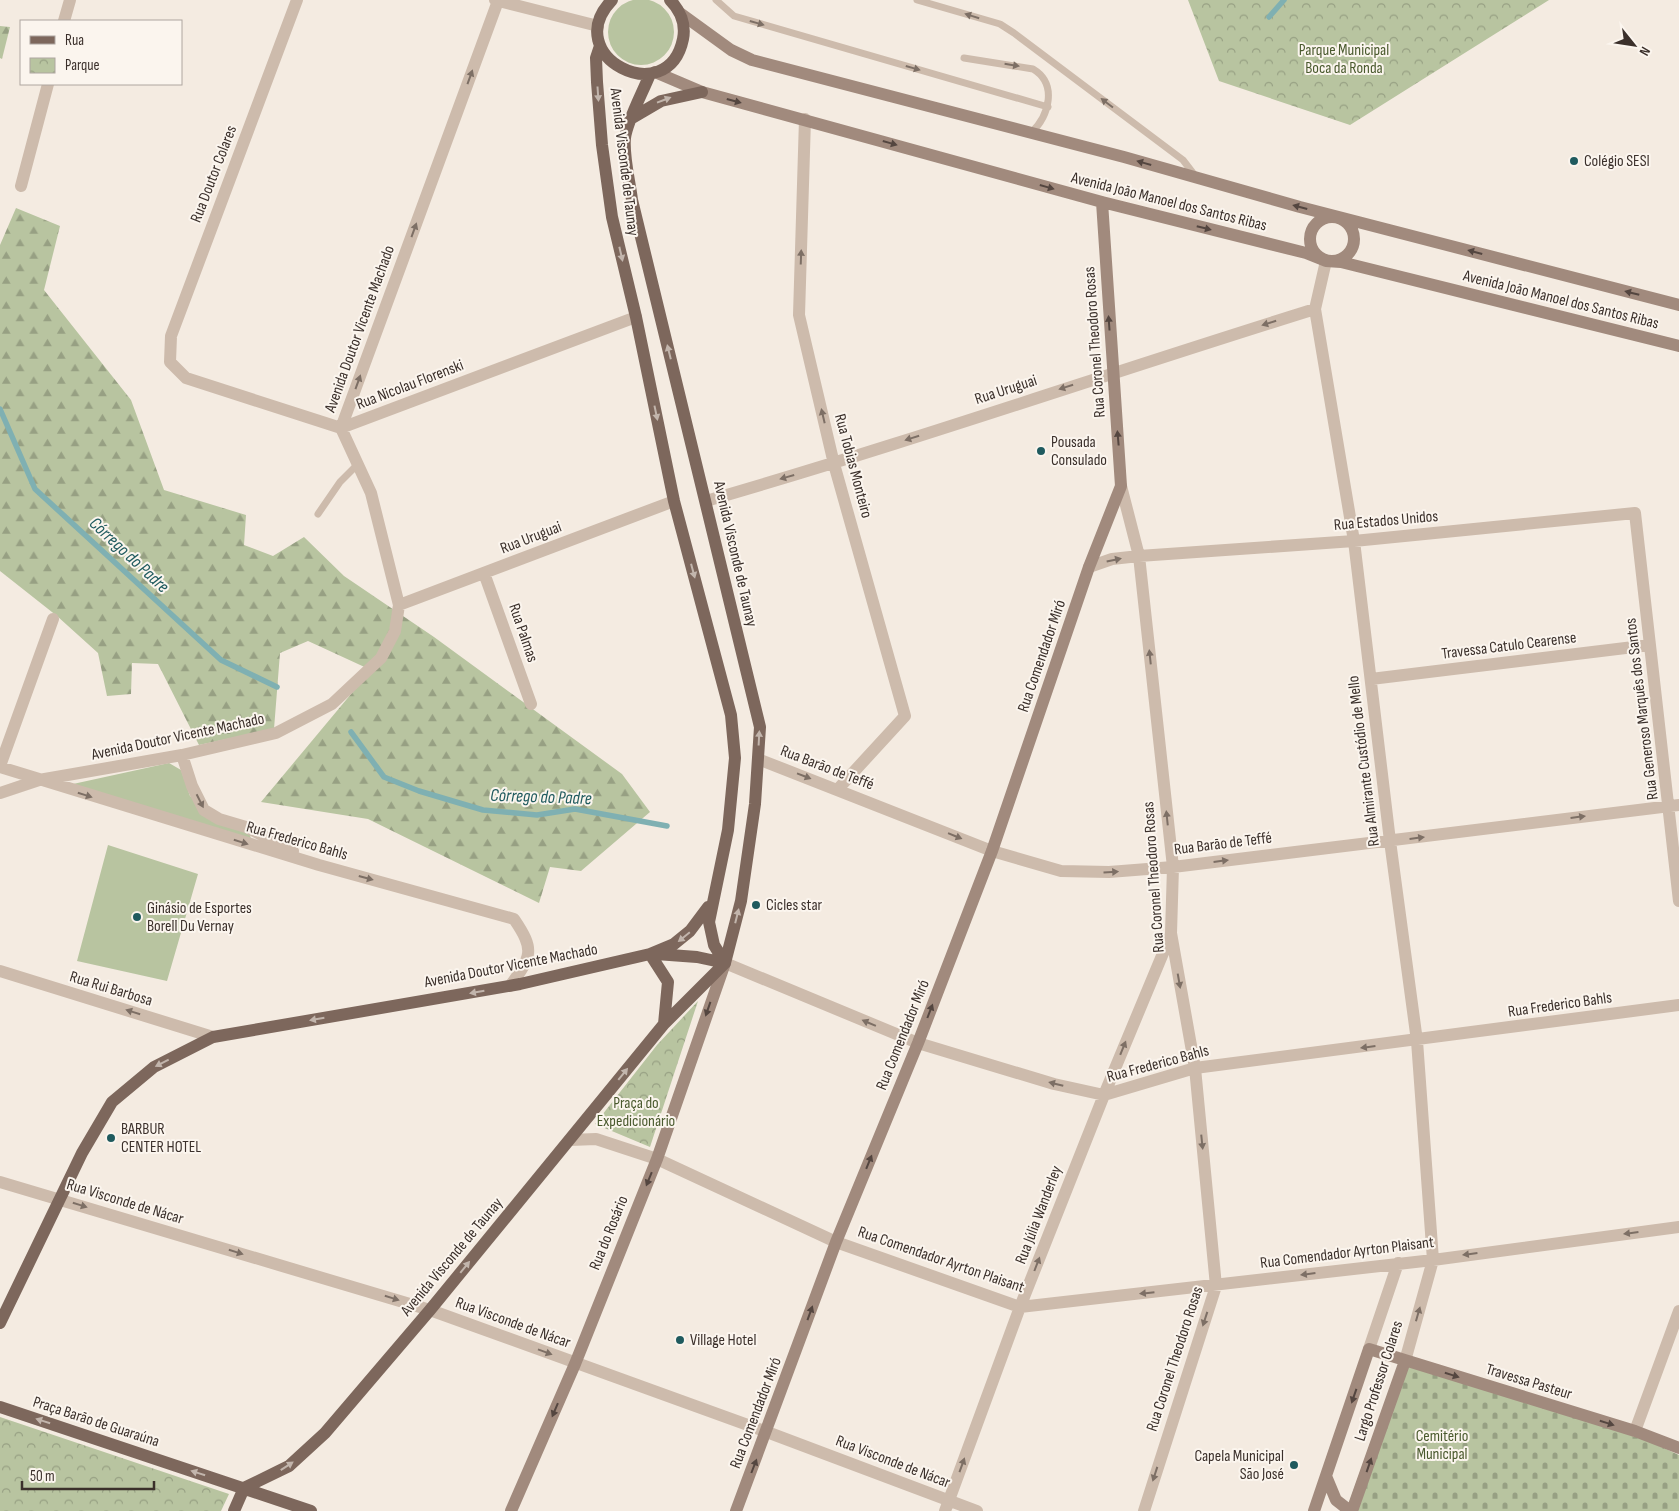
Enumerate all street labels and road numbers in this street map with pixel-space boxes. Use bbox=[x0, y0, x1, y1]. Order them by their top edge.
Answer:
street label: Avenida Visconde de Taunay bbox=[605, 86, 642, 237]
street label: Rua Doutor Colares bbox=[187, 123, 241, 225]
street label: Avenida João Manoel dos Santos Ribas bbox=[1068, 168, 1269, 236]
street label: Avenida Doutor Vicente Machado bbox=[321, 243, 399, 416]
street label: Rua Coronel Theodoro Rosas bbox=[1080, 266, 1110, 418]
street label: Avenida João Manoel dos Santos Ribas bbox=[1460, 266, 1661, 334]
street label: Rua Nicolau Florenski bbox=[354, 356, 466, 414]
street label: Rua Uruguai bbox=[973, 371, 1039, 409]
street label: Rua Tobias Monteiro bbox=[830, 412, 876, 520]
street label: Avenida Visconde de Taunay bbox=[709, 478, 761, 629]
street label: Rua Estados Unidos bbox=[1333, 507, 1439, 535]
street label: Rua Uruguai bbox=[498, 518, 564, 558]
street label: Rua Comendador Miró bbox=[1014, 597, 1070, 715]
street label: Rua Palmas bbox=[504, 601, 542, 665]
street label: Rua Generoso Marquês dos Santos bbox=[1621, 617, 1663, 801]
street label: Travessa Catulo Cearense bbox=[1441, 628, 1577, 664]
street label: Rua Almirante Custódio de Mello bbox=[1344, 675, 1384, 847]
street label: Avenida Doutor Vicente Machado bbox=[89, 709, 266, 765]
street label: Rua Barão de Teffé bbox=[778, 741, 876, 795]
street label: Rua Coronel Theodoro Rosas bbox=[1139, 801, 1169, 953]
street label: Rua Frederico Bahls bbox=[244, 817, 350, 865]
street label: Rua Barão de Teffé bbox=[1173, 829, 1273, 859]
street label: Avenida Doutor Vicente Machado bbox=[422, 940, 599, 992]
street label: Rua Rui Barbosa bbox=[67, 967, 155, 1011]
street label: Rua Comendador Miró bbox=[872, 977, 934, 1093]
street label: Rua Frederico Bahls bbox=[1507, 988, 1613, 1022]
street label: Rua Frederico Bahls bbox=[1105, 1041, 1211, 1087]
street label: Rua Júlia Wanderley bbox=[1012, 1163, 1066, 1267]
street label: Rua Visconde de Nácar bbox=[64, 1175, 186, 1229]
street label: Rua do Rosário bbox=[585, 1193, 633, 1273]
street label: Avenida Visconde de Taunay bbox=[396, 1194, 507, 1321]
street label: Rua Comendador Ayrton Plaisant bbox=[855, 1223, 1027, 1297]
street label: Rua Comendador Ayrton Plaisant bbox=[1259, 1233, 1435, 1273]
street label: Rua Coronel Theodoro Rosas bbox=[1143, 1284, 1207, 1434]
street label: Rua Visconde de Nácar bbox=[453, 1293, 574, 1353]
street label: Largo Professor Colares bbox=[1351, 1318, 1407, 1443]
street label: Rua Comendador Miró bbox=[726, 1355, 786, 1471]
street label: Travessa Pasteur bbox=[1484, 1360, 1575, 1404]
street label: Praça Barão de Guaraúna bbox=[30, 1393, 162, 1451]
street label: Rua Visconde de Nácar bbox=[833, 1431, 953, 1493]

